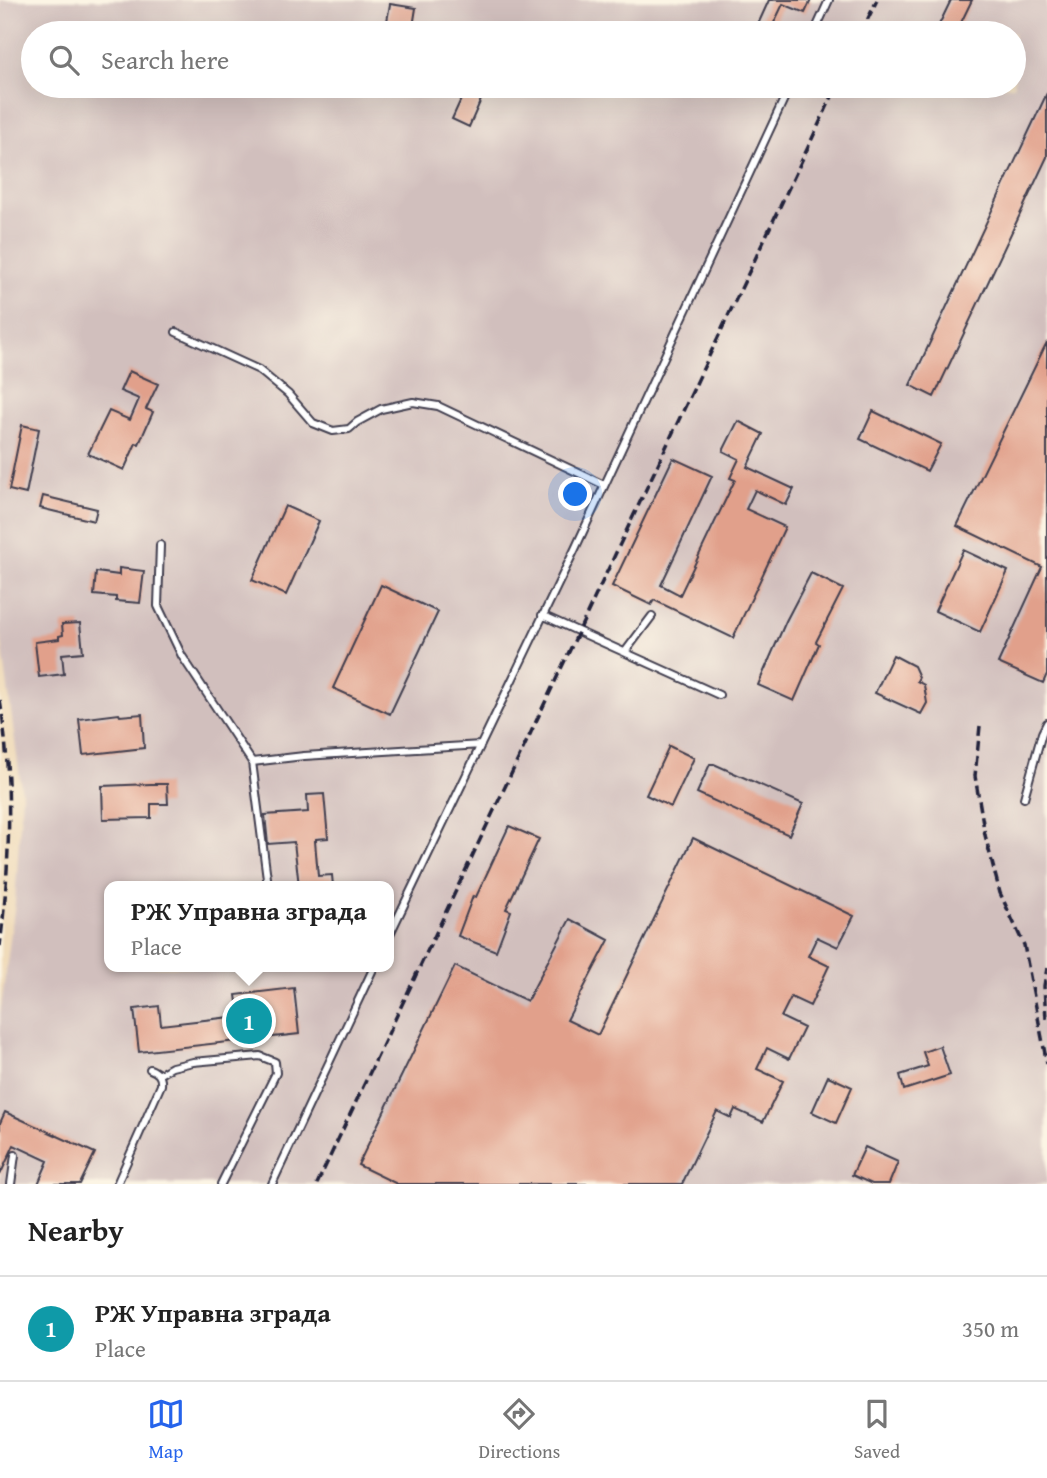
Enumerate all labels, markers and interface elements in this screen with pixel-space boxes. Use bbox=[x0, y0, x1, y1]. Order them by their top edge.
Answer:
search box bbox=[21, 21, 1026, 98]
text: Search here bbox=[101, 40, 229, 79]
icon: search bbox=[45, 41, 83, 79]
your location bbox=[558, 477, 592, 511]
popup bbox=[104, 881, 394, 972]
text: РЖ Управна зграда bbox=[131, 891, 367, 930]
text: Place bbox=[131, 930, 182, 963]
pin: 1 bbox=[226, 995, 272, 1047]
text: Nearby bbox=[28, 1208, 124, 1252]
text: РЖ Управна зграда bbox=[95, 1293, 331, 1332]
text: 1 bbox=[45, 1312, 57, 1345]
text: 350 m bbox=[962, 1312, 1019, 1345]
text: Place bbox=[95, 1332, 146, 1365]
tab: Map bbox=[147, 1395, 185, 1465]
tab: Directions bbox=[479, 1395, 560, 1465]
tab: Saved bbox=[854, 1395, 900, 1465]

